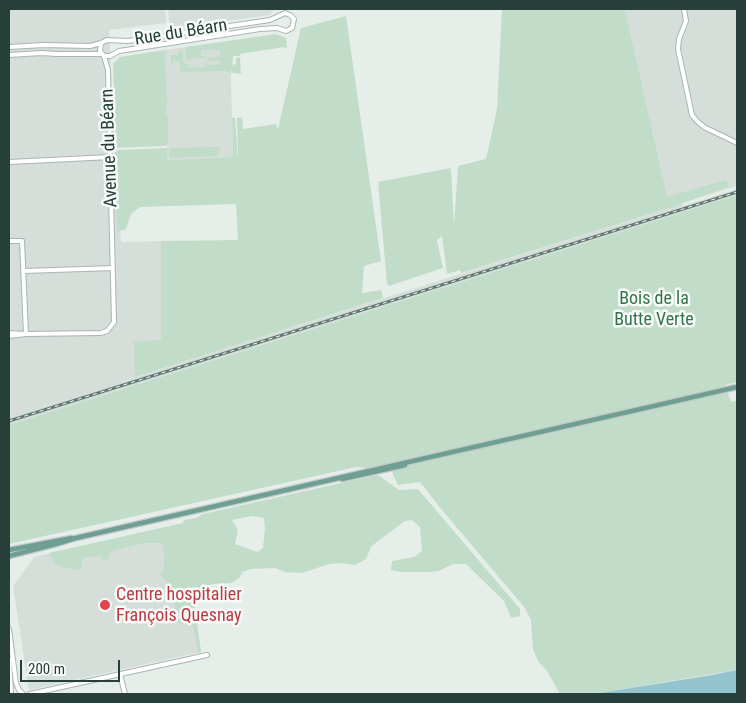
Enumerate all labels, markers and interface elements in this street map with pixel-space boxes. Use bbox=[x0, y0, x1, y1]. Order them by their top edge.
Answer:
street label: Rue du Béarn bbox=[133, 15, 229, 51]
street label: Avenue du Béarn bbox=[97, 88, 123, 208]
park label: Bois de la Butte Verte bbox=[614, 288, 694, 330]
place label: Centre hospitalier François Quesnay bbox=[116, 584, 242, 626]
marker: Centre hospitalier François Quesnay bbox=[98, 598, 112, 612]
scale bar bbox=[22, 650, 122, 682]
text: 200 m bbox=[28, 660, 65, 678]

